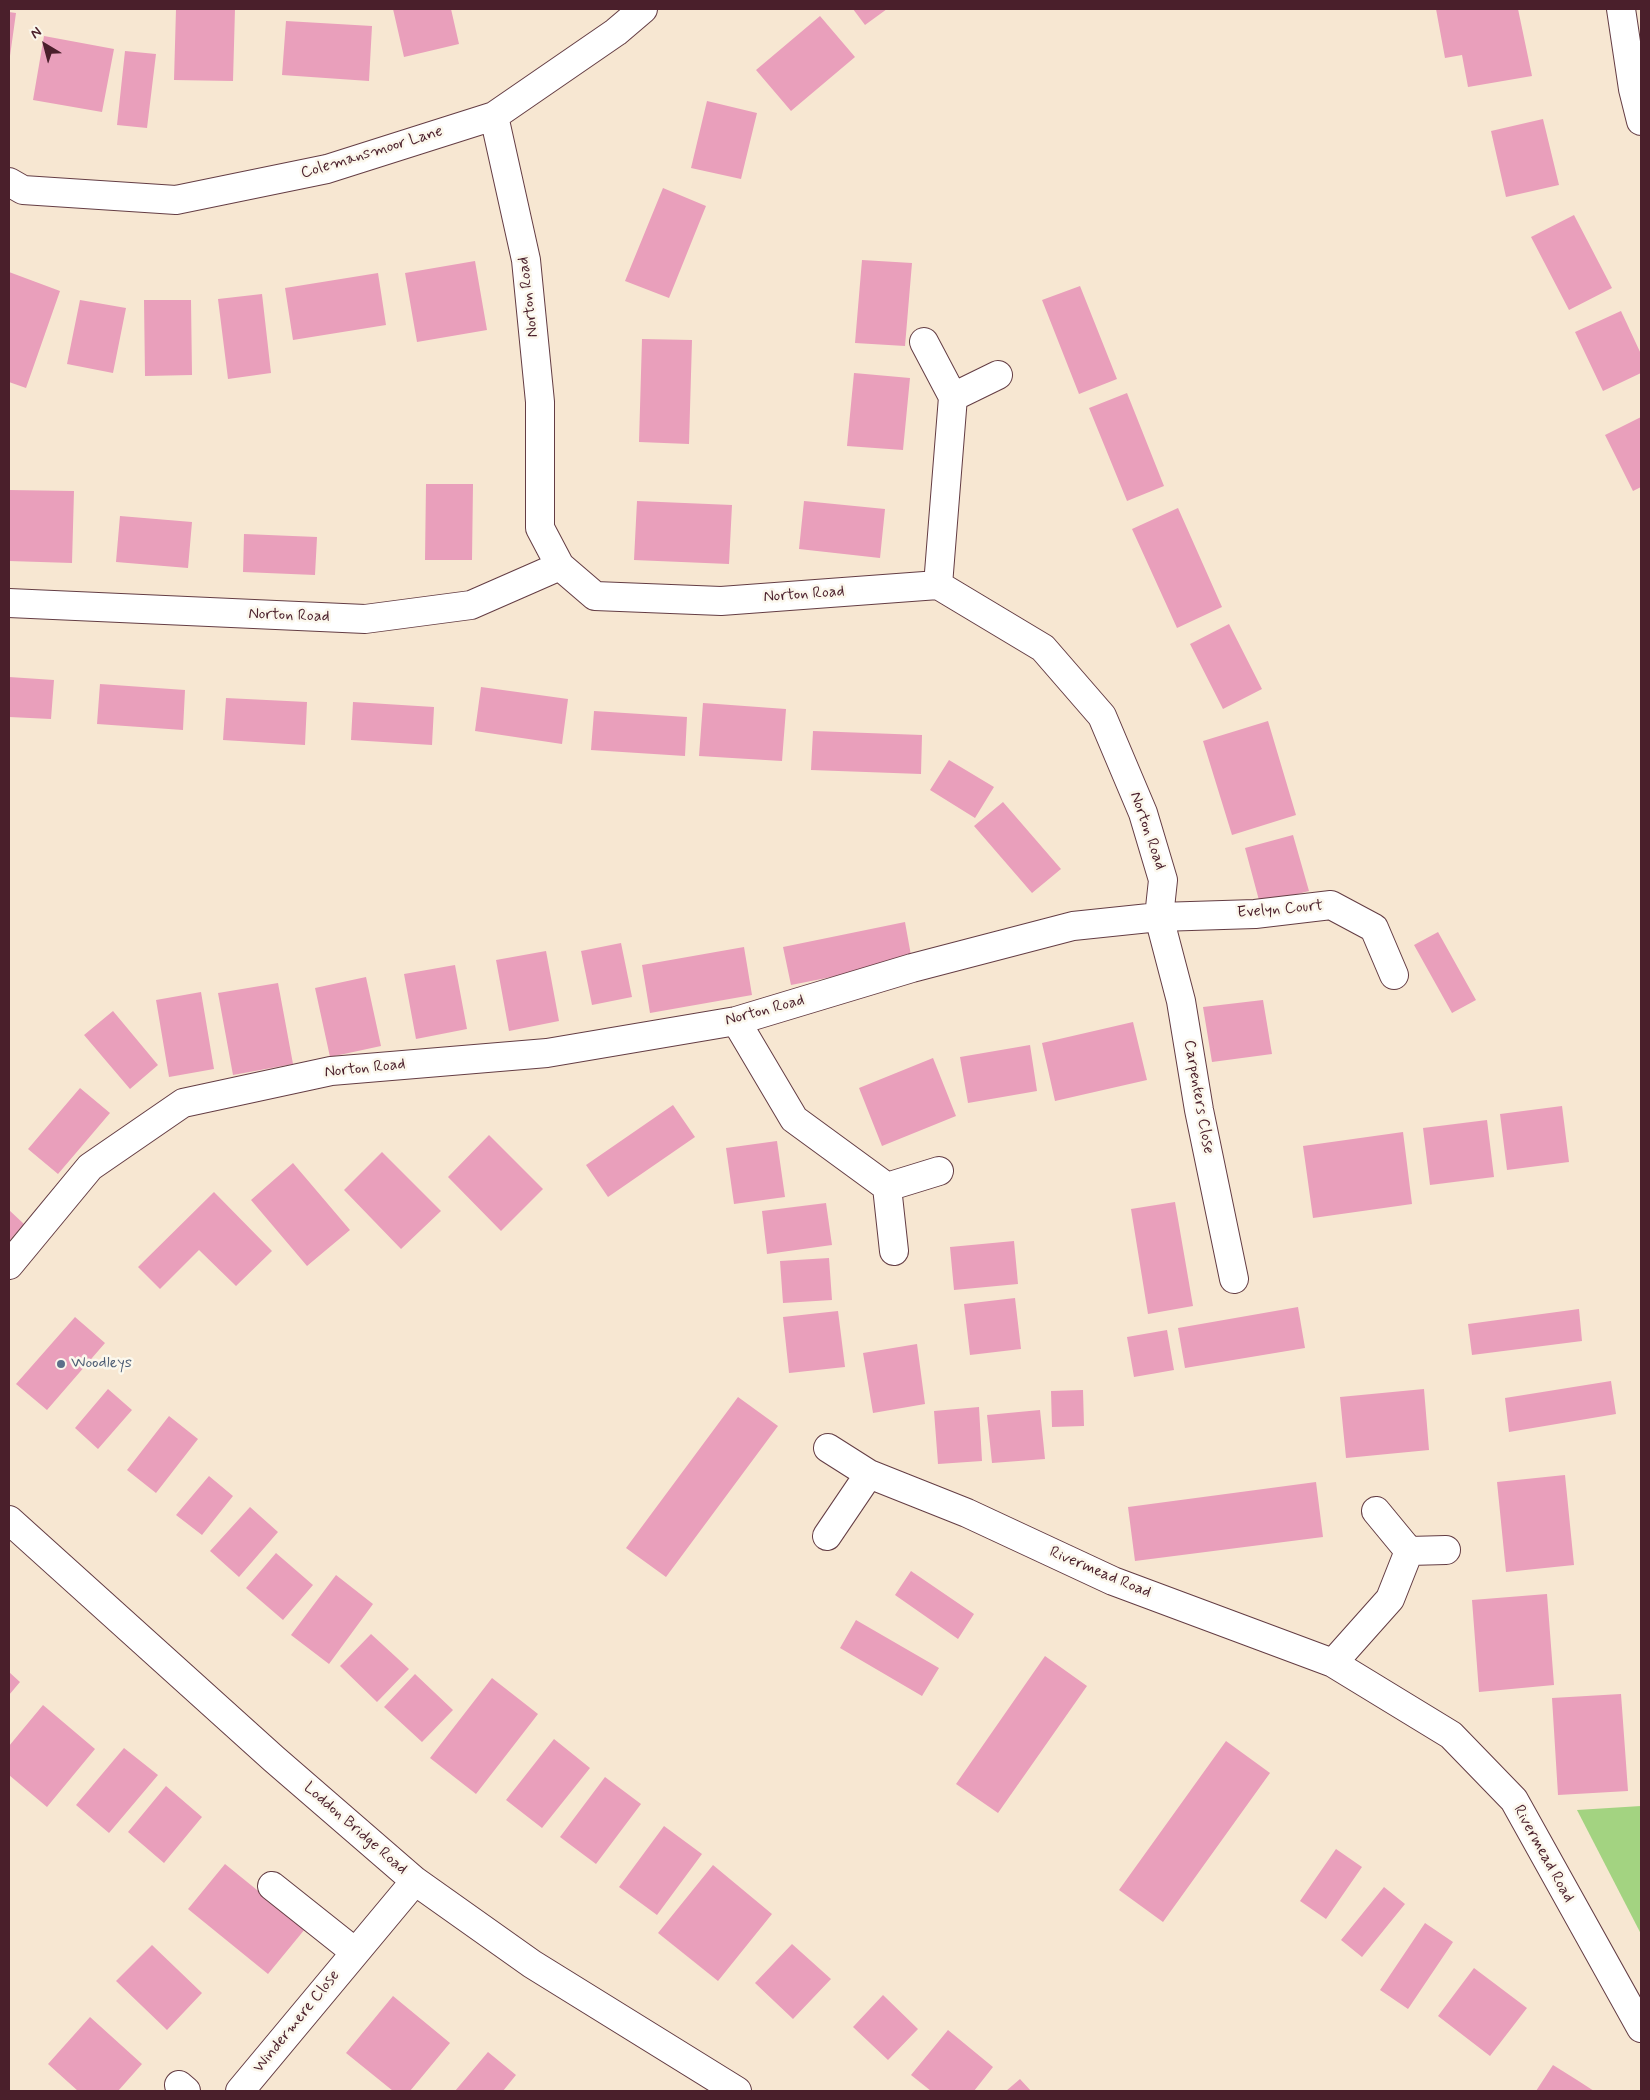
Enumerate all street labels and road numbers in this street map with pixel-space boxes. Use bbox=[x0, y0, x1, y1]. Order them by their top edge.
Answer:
street label: Colemansmoor Lane bbox=[299, 122, 445, 184]
street label: Norton Road bbox=[515, 255, 543, 339]
street label: Norton Road bbox=[763, 583, 845, 607]
street label: Norton Road bbox=[248, 605, 330, 627]
street label: Norton Road bbox=[1125, 789, 1169, 873]
street label: Evelyn Court bbox=[1236, 897, 1324, 923]
street label: Norton Road bbox=[723, 991, 807, 1031]
street label: Carpenters Close bbox=[1179, 1038, 1217, 1156]
street label: Norton Road bbox=[324, 1055, 406, 1083]
street label: Rivermead Road bbox=[1046, 1543, 1154, 1603]
street label: Loddon Bridge Road bbox=[299, 1779, 411, 1879]
street label: Rivermead Road bbox=[1508, 1802, 1578, 1906]
street label: Windermere Close bbox=[250, 1967, 344, 2077]

